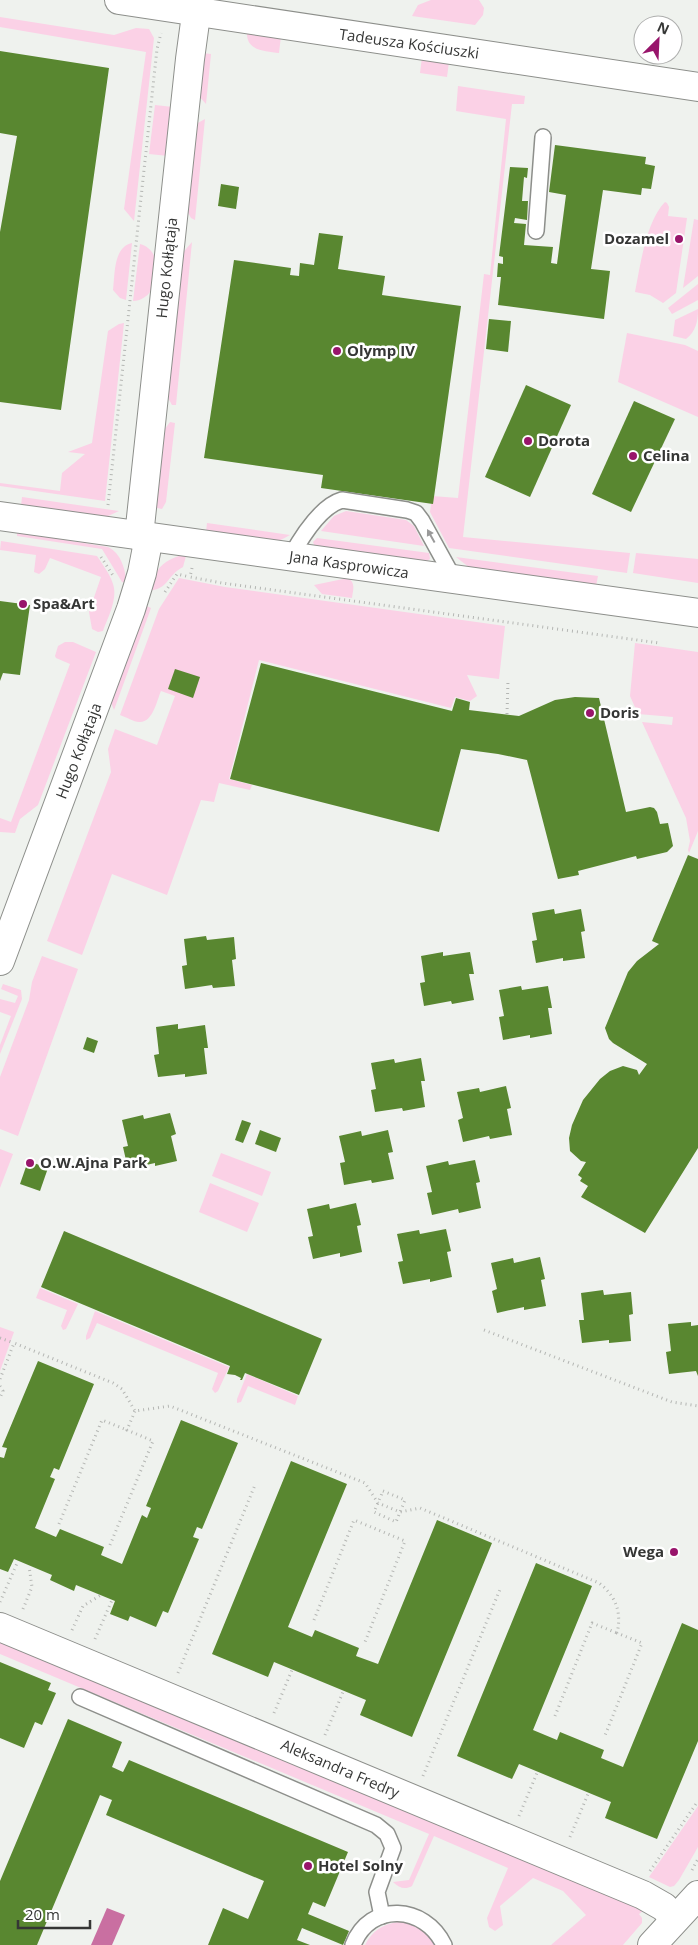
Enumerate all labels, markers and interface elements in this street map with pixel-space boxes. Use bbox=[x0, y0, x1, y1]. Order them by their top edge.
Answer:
north arrow bbox=[633, 15, 683, 65]
text: N bbox=[654, 17, 673, 39]
street label: Tadeusza Kościuszki bbox=[338, 23, 480, 63]
street label: Hugo Kołłątaja bbox=[151, 217, 181, 319]
place label: Dozamel bbox=[604, 228, 669, 248]
marker: Dozamel bbox=[673, 233, 685, 245]
place label: Olymp IV bbox=[347, 340, 415, 360]
marker: Olymp IV bbox=[331, 345, 343, 357]
place label: Dorota bbox=[538, 430, 590, 450]
marker: Dorota bbox=[522, 435, 534, 447]
place label: Celina bbox=[643, 445, 690, 465]
marker: Celina bbox=[627, 450, 639, 462]
one-way arrow bbox=[426, 529, 435, 543]
street label: Jana Kasprowicza bbox=[286, 545, 410, 582]
place label: Spa&Art bbox=[33, 593, 95, 613]
marker: Spa&Art bbox=[17, 598, 29, 610]
street label: Hugo Kołłątaja bbox=[51, 700, 106, 801]
place label: Doris bbox=[600, 702, 639, 722]
marker: Doris bbox=[584, 707, 596, 719]
place label: O.W.Ajna Park bbox=[40, 1152, 148, 1172]
marker: O.W.Ajna Park bbox=[24, 1157, 36, 1169]
place label: Wega bbox=[623, 1541, 664, 1561]
marker: Wega bbox=[668, 1546, 680, 1558]
street label: Aleksandra Fredry bbox=[278, 1734, 403, 1802]
place label: Hotel Solny bbox=[318, 1855, 404, 1875]
marker: Hotel Solny bbox=[302, 1860, 314, 1872]
scale bar bbox=[18, 1898, 90, 1930]
text: 20 m bbox=[25, 1904, 60, 1924]

